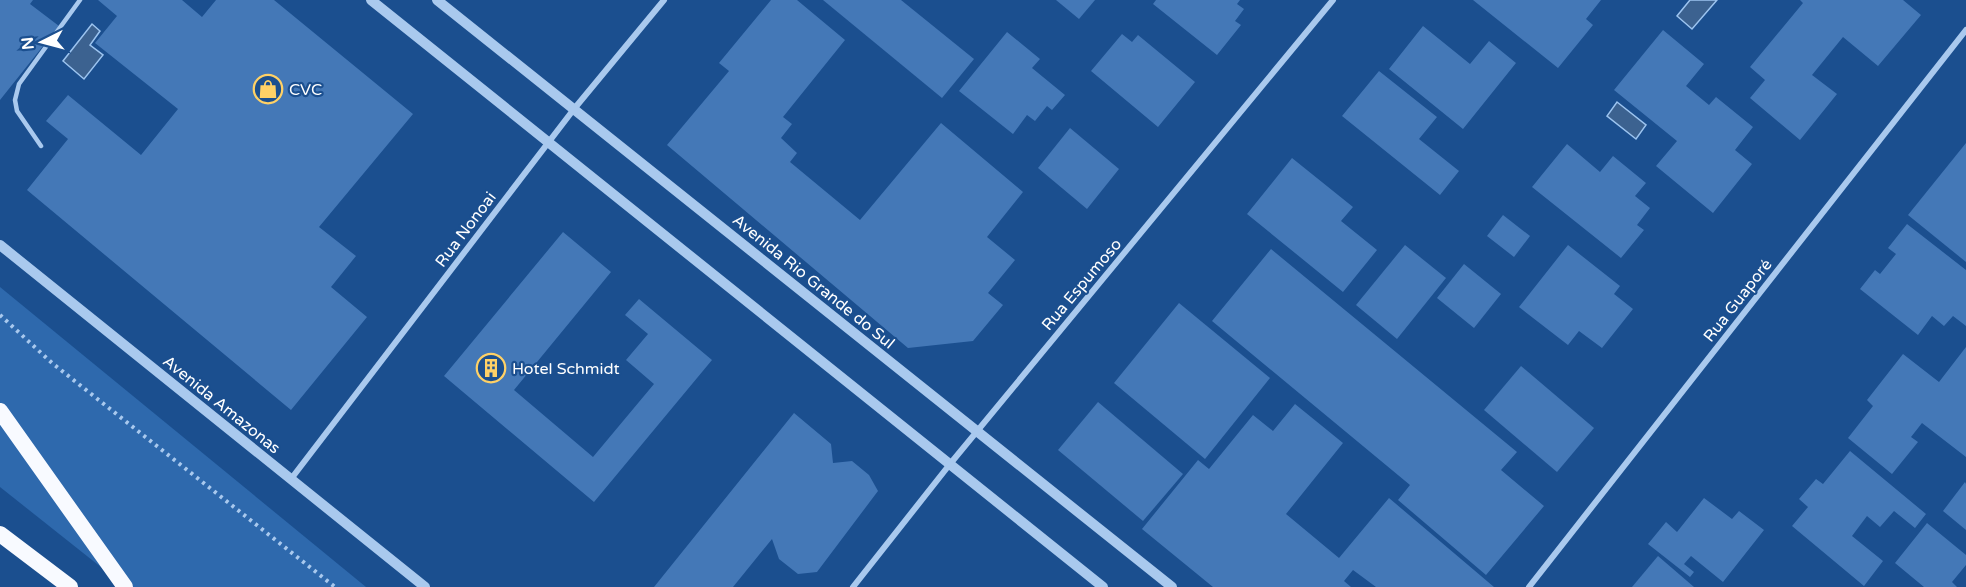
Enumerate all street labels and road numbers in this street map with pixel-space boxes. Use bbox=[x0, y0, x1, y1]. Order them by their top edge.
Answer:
street label: Rua Nonoai bbox=[431, 188, 501, 271]
street label: Avenida Rio Grande do Sul bbox=[728, 210, 898, 353]
street label: Rua Espumoso bbox=[1038, 235, 1126, 335]
street label: Rua Guaporé bbox=[1699, 255, 1776, 346]
street label: Avenida Amazonas bbox=[159, 351, 284, 458]

